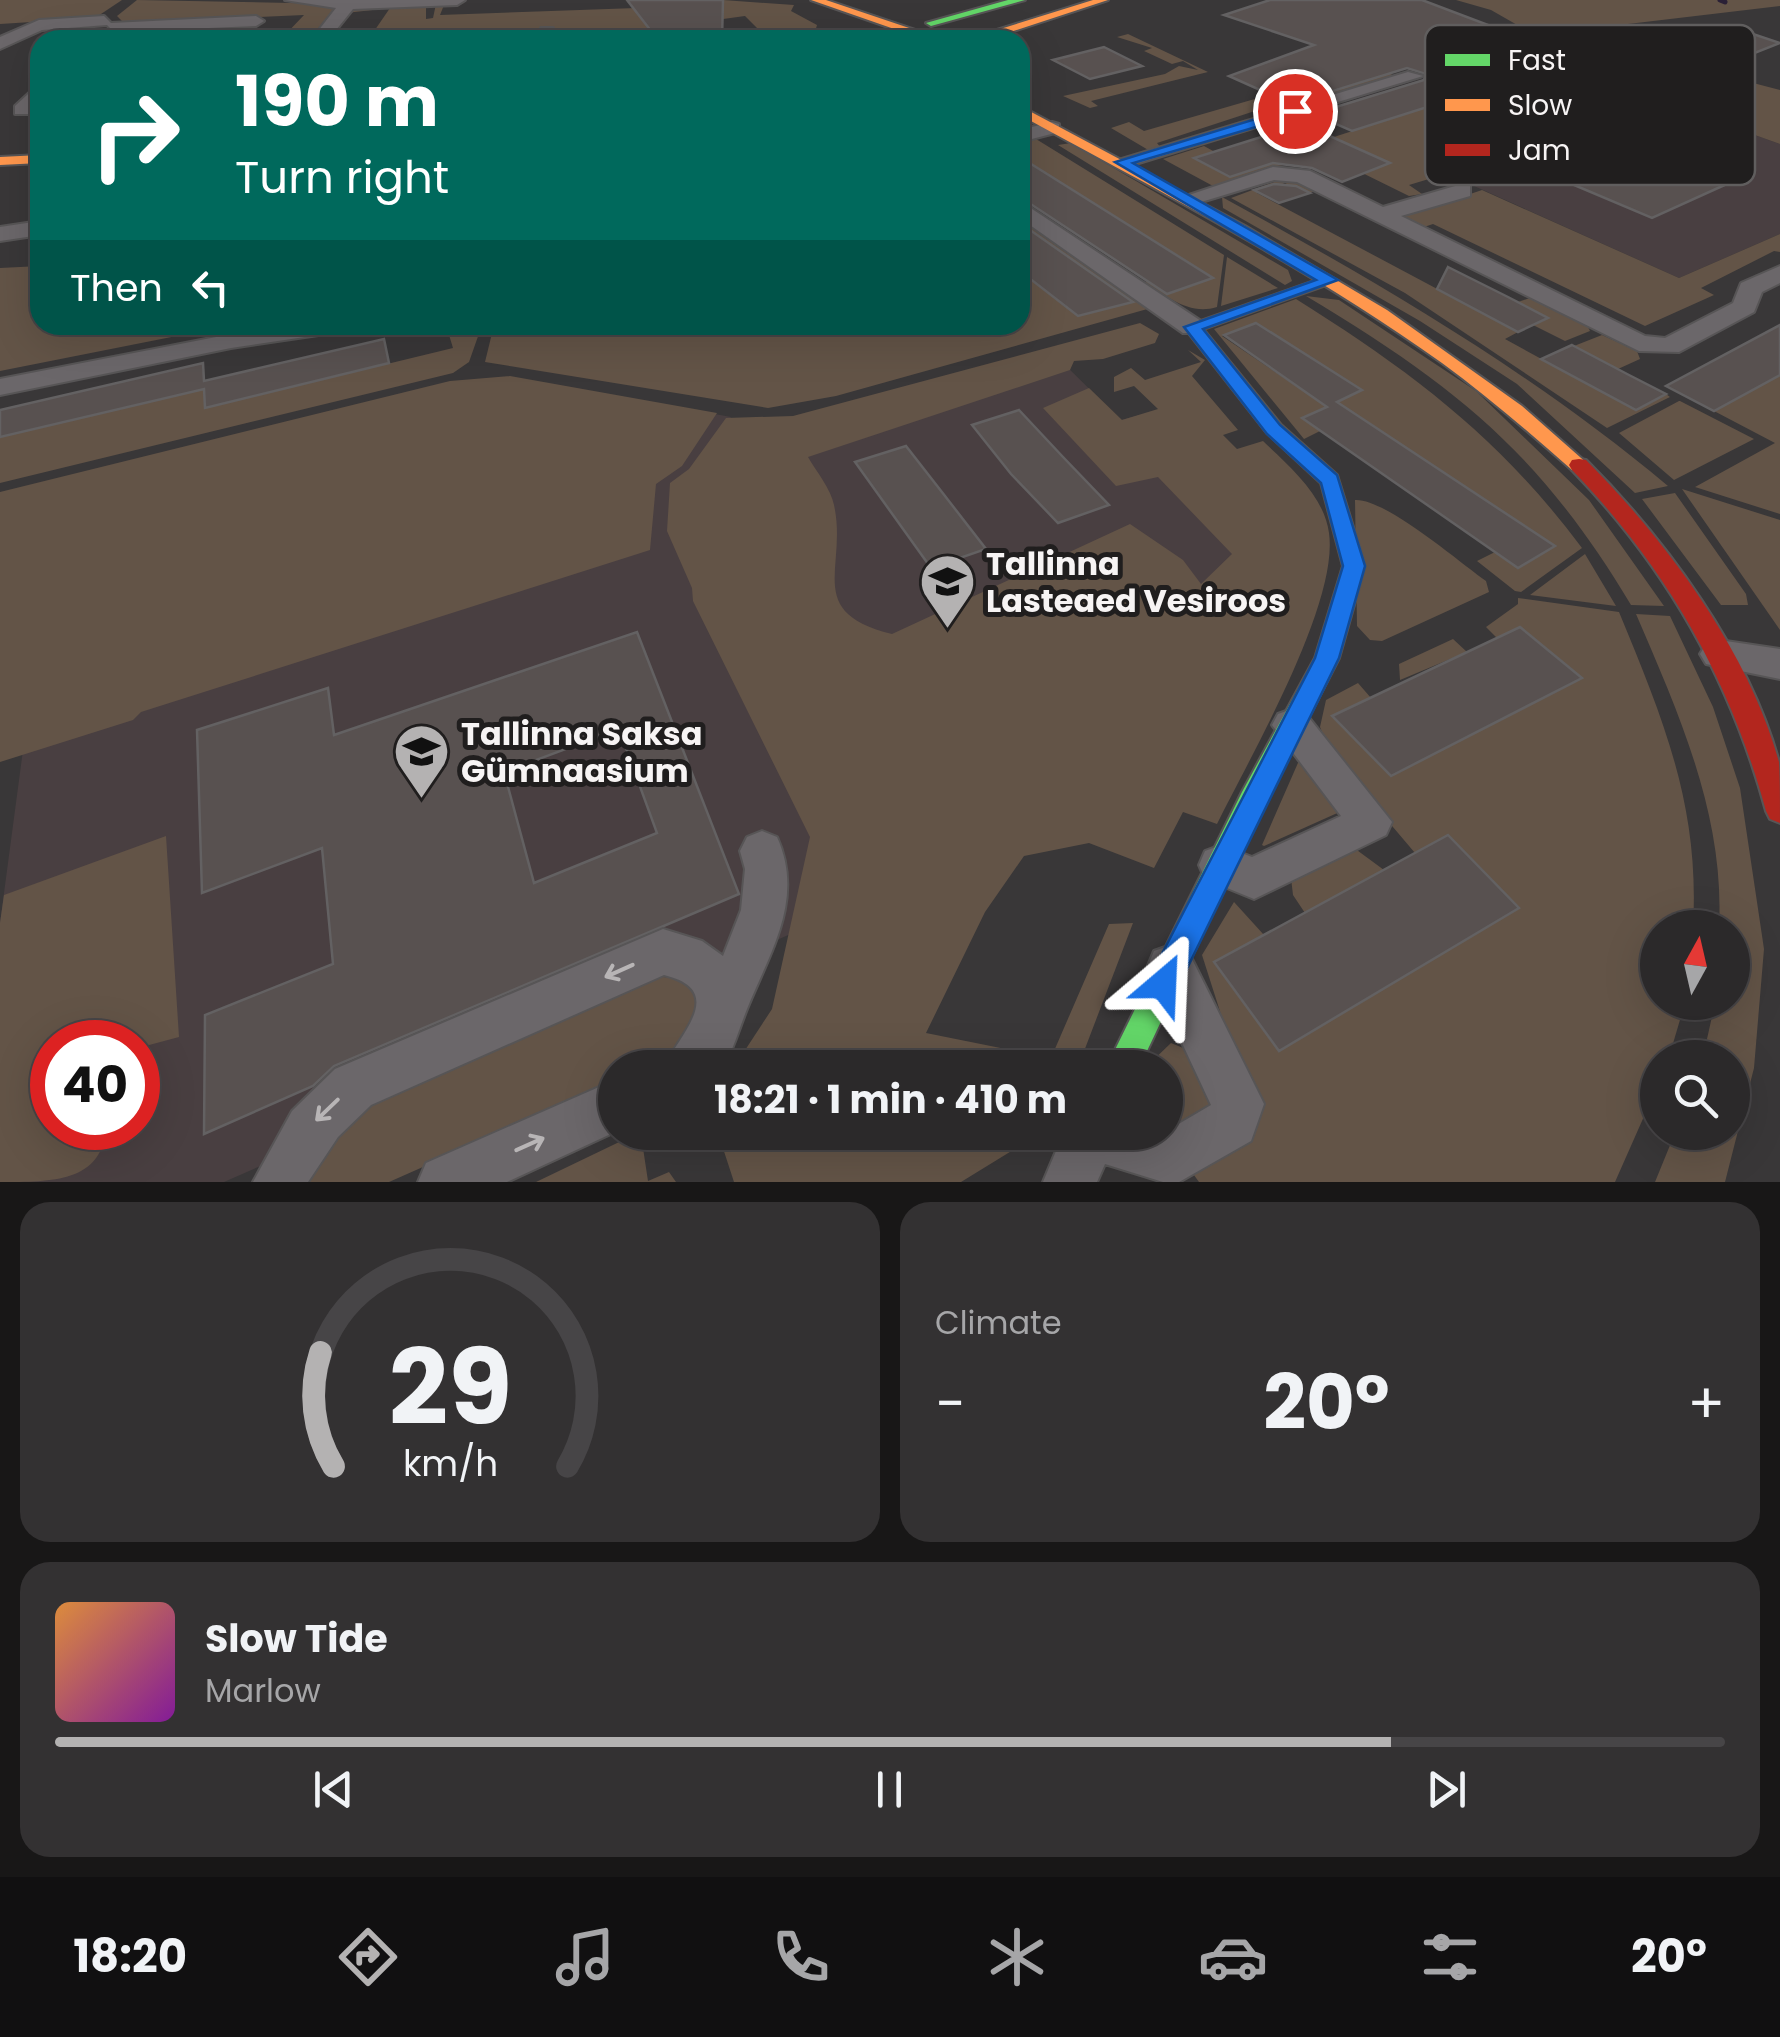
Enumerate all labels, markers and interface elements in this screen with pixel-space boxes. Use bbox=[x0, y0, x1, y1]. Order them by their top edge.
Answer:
legend bbox=[1425, 25, 1755, 185]
text: Fast bbox=[1508, 41, 1566, 80]
text: 190 m bbox=[235, 52, 439, 151]
pin bbox=[1253, 69, 1338, 154]
icon: right bbox=[70, 70, 200, 200]
icon: arrive bbox=[1268, 84, 1323, 139]
text: Slow bbox=[1508, 86, 1572, 125]
text: Jam bbox=[1508, 131, 1571, 170]
text: Turn right bbox=[235, 146, 449, 209]
icon: left bbox=[183, 260, 238, 315]
text: Then bbox=[70, 261, 163, 314]
place label: Tallinna Lasteaed Vesiroos bbox=[986, 541, 1286, 623]
school or university icon: Tallinna Lasteaed Vesiroos bbox=[917, 552, 977, 631]
place label: Tallinna Saksa Gümnaasium bbox=[461, 711, 702, 793]
school or university icon: Tallinna Saksa Gümnaasium bbox=[392, 722, 452, 801]
north arrow bbox=[1640, 910, 1750, 1020]
map controls bbox=[1640, 910, 1750, 1150]
position arrow bbox=[1111, 932, 1215, 1036]
one-way arrow bbox=[604, 963, 635, 981]
speed limit sign: 40 bbox=[30, 1020, 160, 1150]
button: search bbox=[1640, 1040, 1750, 1150]
text: 18:21 · 1 min · 410 m bbox=[714, 1073, 1067, 1126]
one-way arrow bbox=[315, 1097, 340, 1122]
one-way arrow bbox=[514, 1134, 545, 1152]
text: Climate bbox=[935, 1300, 1062, 1345]
text: 29 bbox=[388, 1315, 512, 1460]
text: 20° bbox=[1263, 1350, 1390, 1455]
text: − bbox=[935, 1365, 965, 1442]
text: + bbox=[1687, 1365, 1725, 1442]
text: km/h bbox=[402, 1438, 498, 1489]
text: Slow Tide bbox=[205, 1612, 388, 1665]
text: Marlow bbox=[205, 1668, 321, 1713]
icon: previous bbox=[306, 1762, 361, 1817]
icon: pause bbox=[862, 1762, 917, 1817]
icon: next bbox=[1419, 1762, 1474, 1817]
icon: directions bbox=[333, 1922, 403, 1992]
icon: music bbox=[550, 1922, 620, 1992]
icon: phone bbox=[766, 1922, 836, 1992]
icon: climate bbox=[982, 1922, 1052, 1992]
icon: car bbox=[1198, 1922, 1268, 1992]
icon: filters bbox=[1415, 1922, 1485, 1992]
text: 18:20 bbox=[73, 1925, 187, 1988]
text: 20° bbox=[1631, 1925, 1707, 1988]

